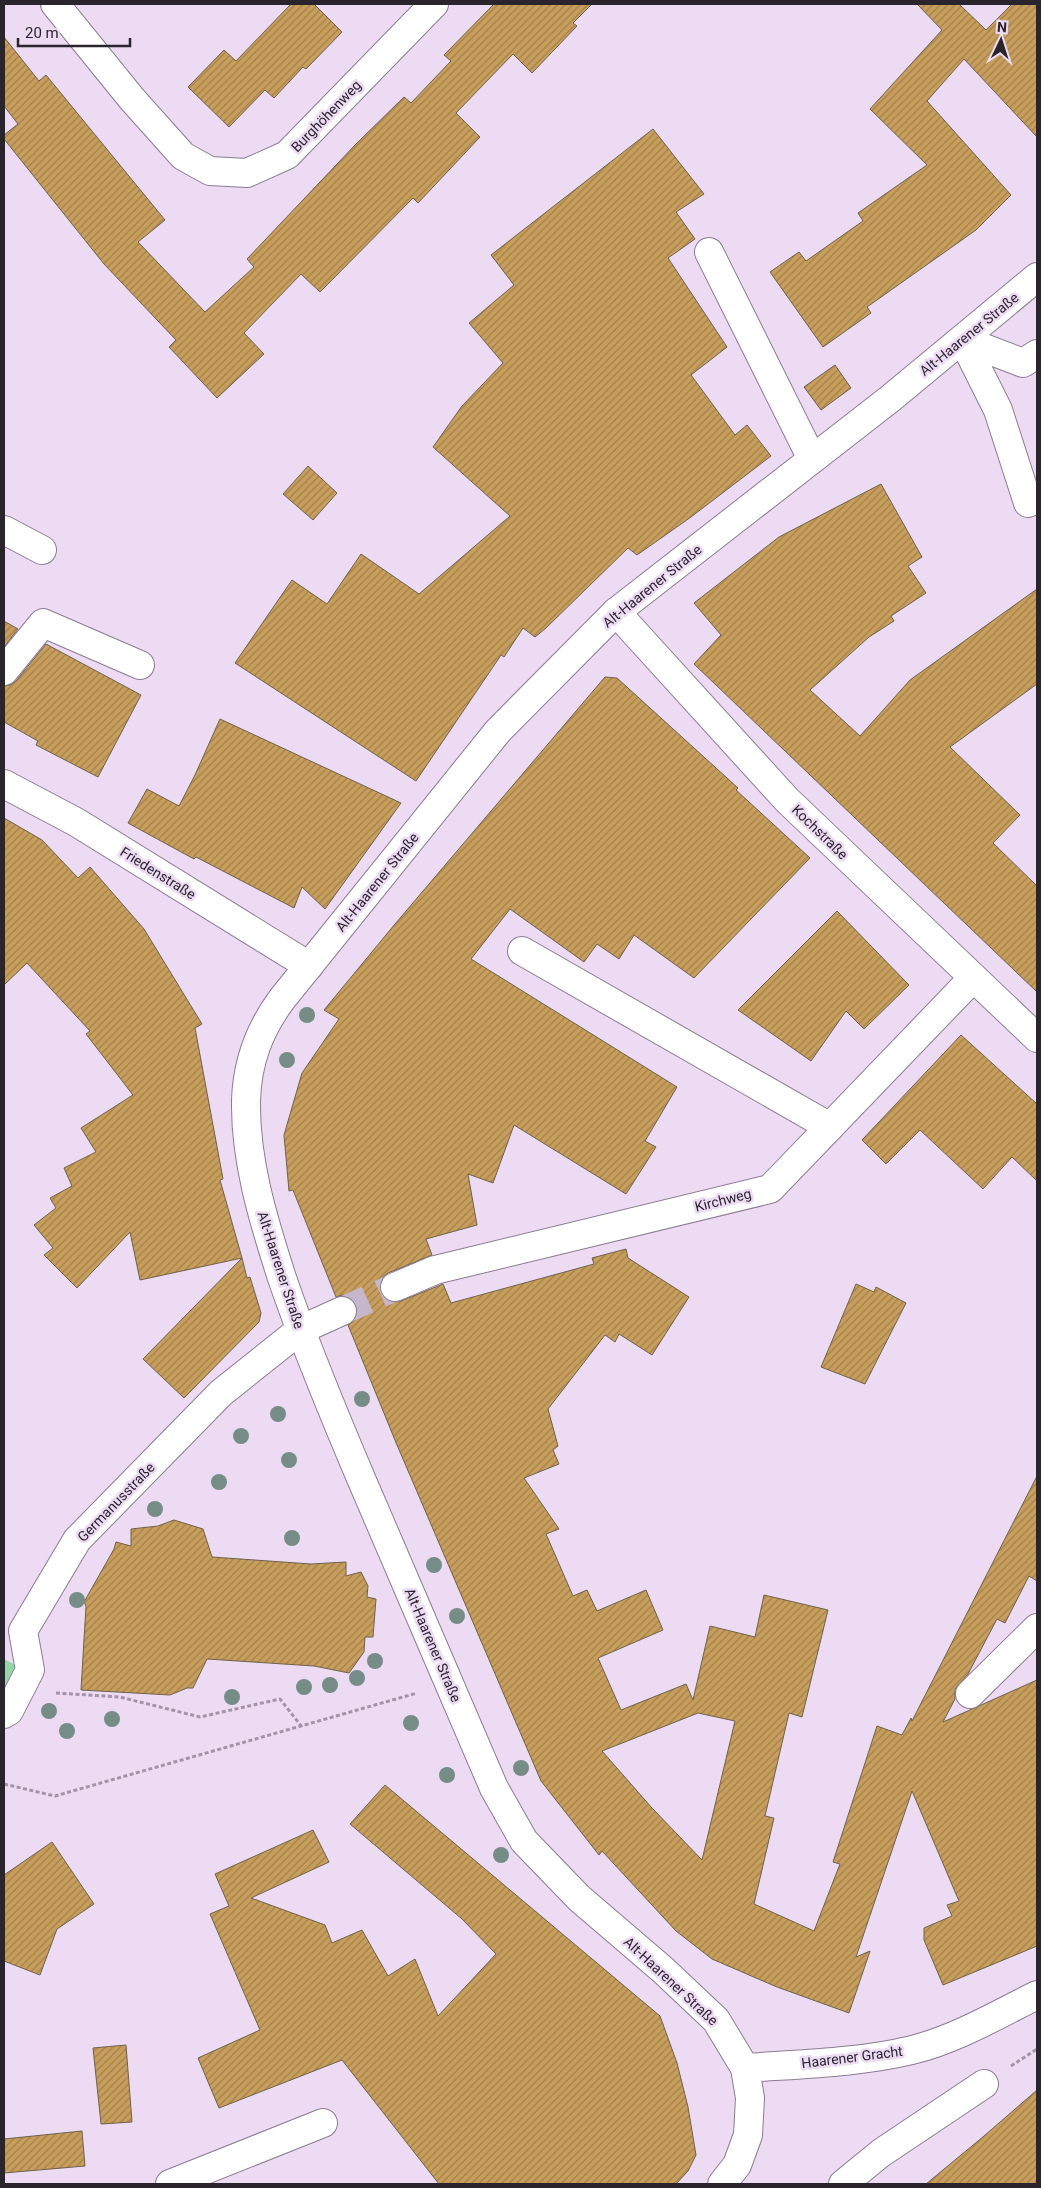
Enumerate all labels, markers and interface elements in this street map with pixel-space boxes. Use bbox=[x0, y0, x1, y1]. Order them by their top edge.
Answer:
scale bar bbox=[18, 15, 130, 47]
north arrow bbox=[976, 15, 1026, 65]
text: N bbox=[996, 19, 1007, 35]
text: 20 m bbox=[25, 24, 59, 42]
street label: Burghöhenweg bbox=[288, 77, 364, 155]
street label: Alt-Haarener Straße bbox=[916, 289, 1022, 379]
street label: Alt-Haarener Straße bbox=[599, 541, 705, 631]
street label: Kochstraße bbox=[789, 801, 851, 863]
street label: Alt-Haarener Straße bbox=[332, 829, 422, 935]
street label: Friedenstraße bbox=[117, 843, 199, 903]
street label: Kirchweg bbox=[693, 1185, 753, 1215]
street label: Alt-Haarener Straße bbox=[254, 1209, 308, 1331]
street label: Germanusstraße bbox=[74, 1459, 158, 1545]
street label: Alt-Haarener Straße bbox=[402, 1586, 464, 1704]
street label: Alt-Haarener Straße bbox=[621, 1933, 721, 2029]
street label: Haarener Gracht bbox=[800, 2043, 904, 2071]

